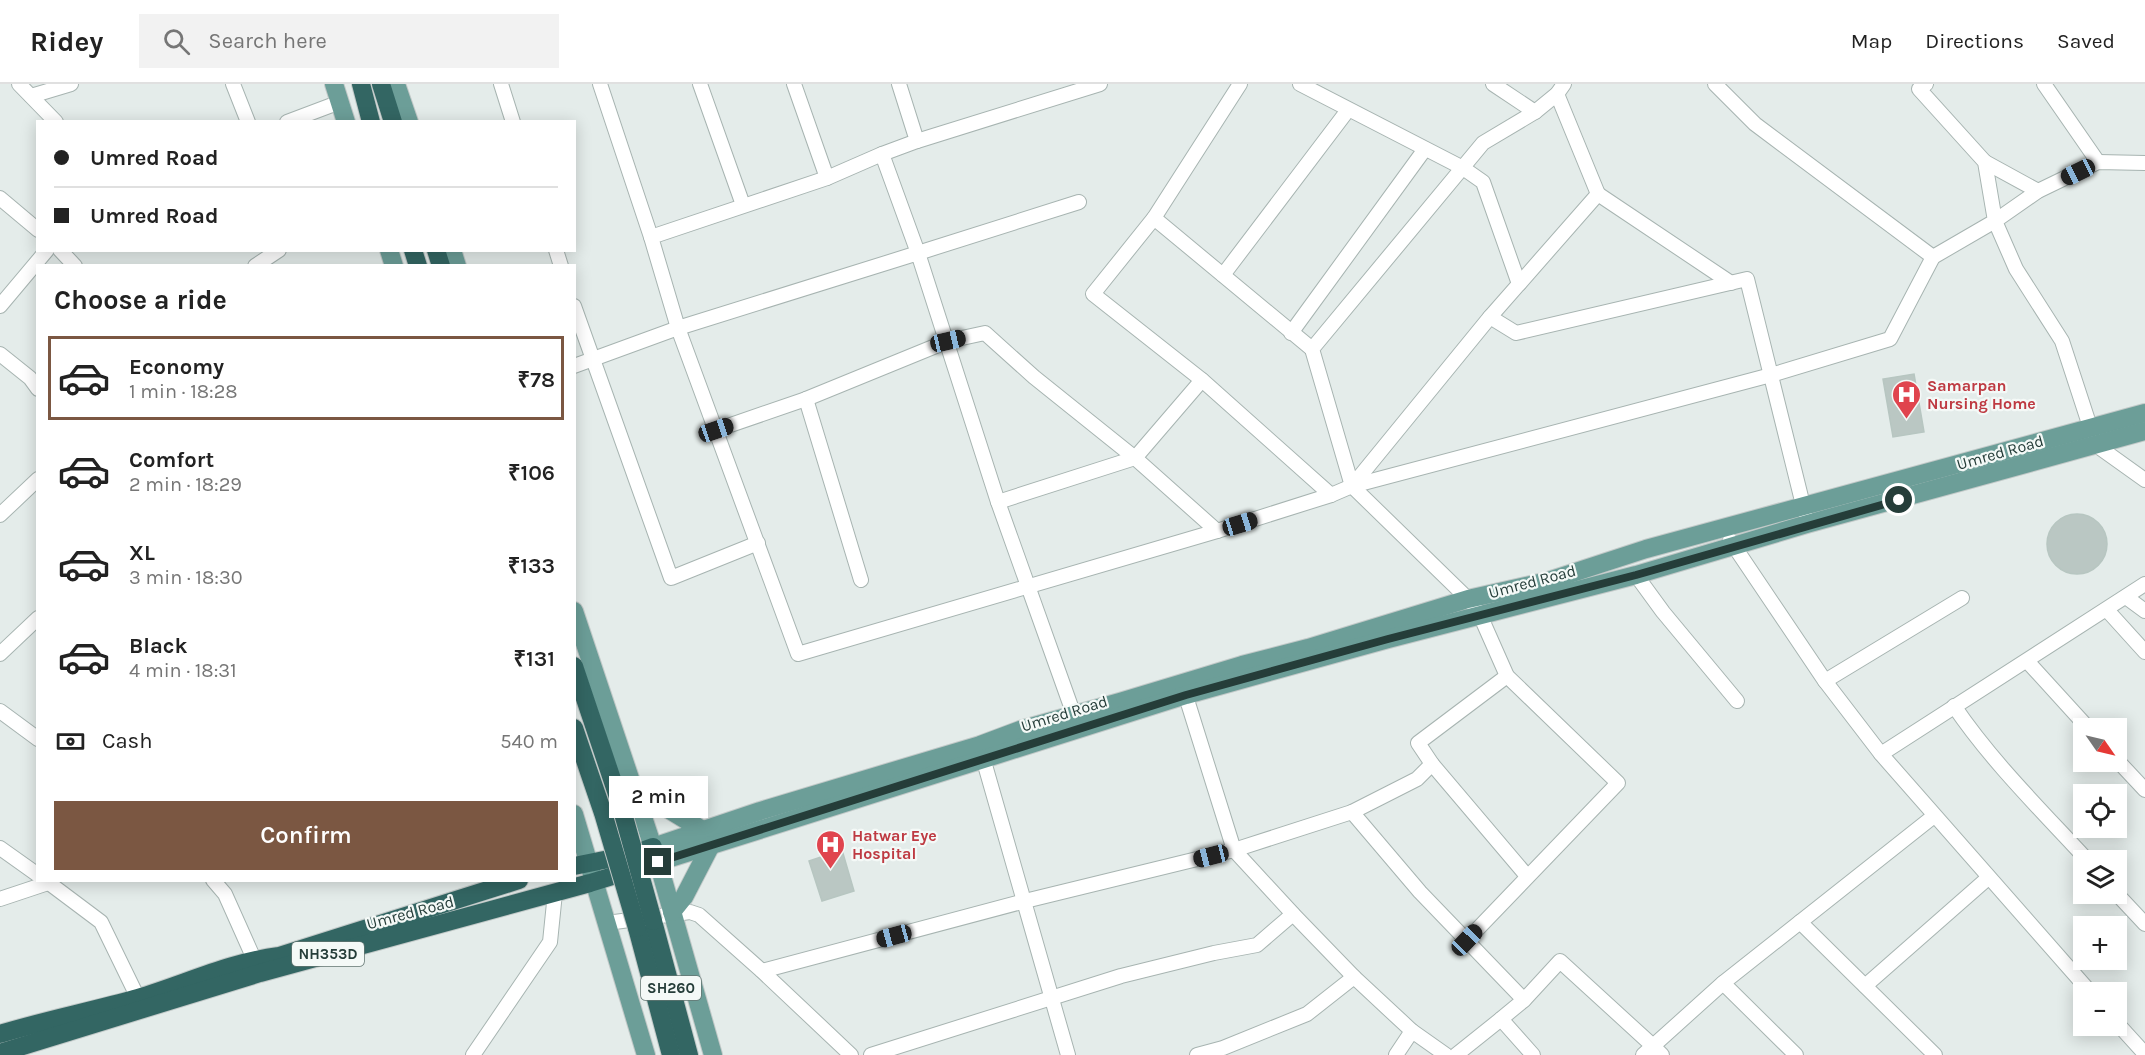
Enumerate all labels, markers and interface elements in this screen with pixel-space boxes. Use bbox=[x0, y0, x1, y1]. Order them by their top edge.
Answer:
search box bbox=[139, 14, 559, 68]
text: Ridey bbox=[30, 25, 103, 58]
icon: search bbox=[160, 25, 193, 58]
text: Search here bbox=[208, 28, 327, 54]
text: Map bbox=[1851, 29, 1892, 53]
text: Directions bbox=[1925, 29, 2024, 53]
text: Saved bbox=[2057, 29, 2115, 53]
text: Umred Road bbox=[90, 145, 218, 171]
car bbox=[2058, 156, 2098, 188]
text: Umred Road bbox=[90, 203, 218, 229]
text: Choose a ride bbox=[54, 284, 227, 316]
car bbox=[928, 328, 968, 354]
icon: car bbox=[57, 351, 111, 405]
text: Economy bbox=[129, 354, 224, 380]
text: ₹78 bbox=[518, 367, 555, 393]
place label: Samarpan Nursing Home bbox=[1927, 376, 2036, 413]
hospital icon: Samarpan Nursing Home bbox=[1890, 378, 1922, 420]
text: 1 min · 18:28 bbox=[129, 380, 238, 403]
car bbox=[696, 416, 736, 444]
street label: Umred Road bbox=[1954, 431, 2046, 474]
icon: car bbox=[57, 444, 111, 498]
text: Comfort bbox=[129, 447, 214, 473]
text: ₹106 bbox=[508, 460, 555, 486]
text: 2 min · 18:29 bbox=[129, 473, 242, 496]
route start bbox=[1885, 486, 1912, 513]
car bbox=[1220, 510, 1260, 538]
icon: car bbox=[57, 537, 111, 591]
text: XL bbox=[129, 540, 155, 566]
text: ₹133 bbox=[508, 553, 555, 579]
street label: Umred Road bbox=[1486, 561, 1578, 602]
text: 3 min · 18:30 bbox=[129, 566, 243, 589]
icon: car bbox=[57, 630, 111, 684]
text: Black bbox=[129, 633, 188, 659]
text: ₹131 bbox=[514, 646, 555, 672]
text: 4 min · 18:31 bbox=[129, 659, 237, 682]
street label: Umred Road bbox=[1019, 691, 1110, 736]
north arrow bbox=[2073, 718, 2127, 772]
map controls bbox=[2073, 718, 2127, 1036]
icon: cash bbox=[54, 725, 87, 758]
text: Cash bbox=[102, 728, 152, 754]
text: 540 m bbox=[500, 730, 558, 753]
callout: 2 min bbox=[608, 775, 708, 817]
button: locate bbox=[2073, 784, 2127, 838]
text: 2 min bbox=[631, 785, 686, 808]
button: Confirm bbox=[54, 801, 558, 870]
place label: Hatwar Eye Hospital bbox=[852, 826, 937, 863]
hospital icon: Hatwar Eye Hospital bbox=[815, 828, 847, 870]
car bbox=[1191, 843, 1231, 869]
route end bbox=[644, 848, 671, 875]
button: layers bbox=[2073, 850, 2127, 904]
street label: Umred Road bbox=[364, 892, 456, 933]
button: + bbox=[2073, 916, 2127, 970]
car bbox=[1448, 921, 1486, 959]
car bbox=[874, 923, 914, 949]
road number: NH353D bbox=[292, 942, 364, 966]
road number: SH260 bbox=[641, 976, 701, 1000]
button: − bbox=[2073, 982, 2127, 1036]

